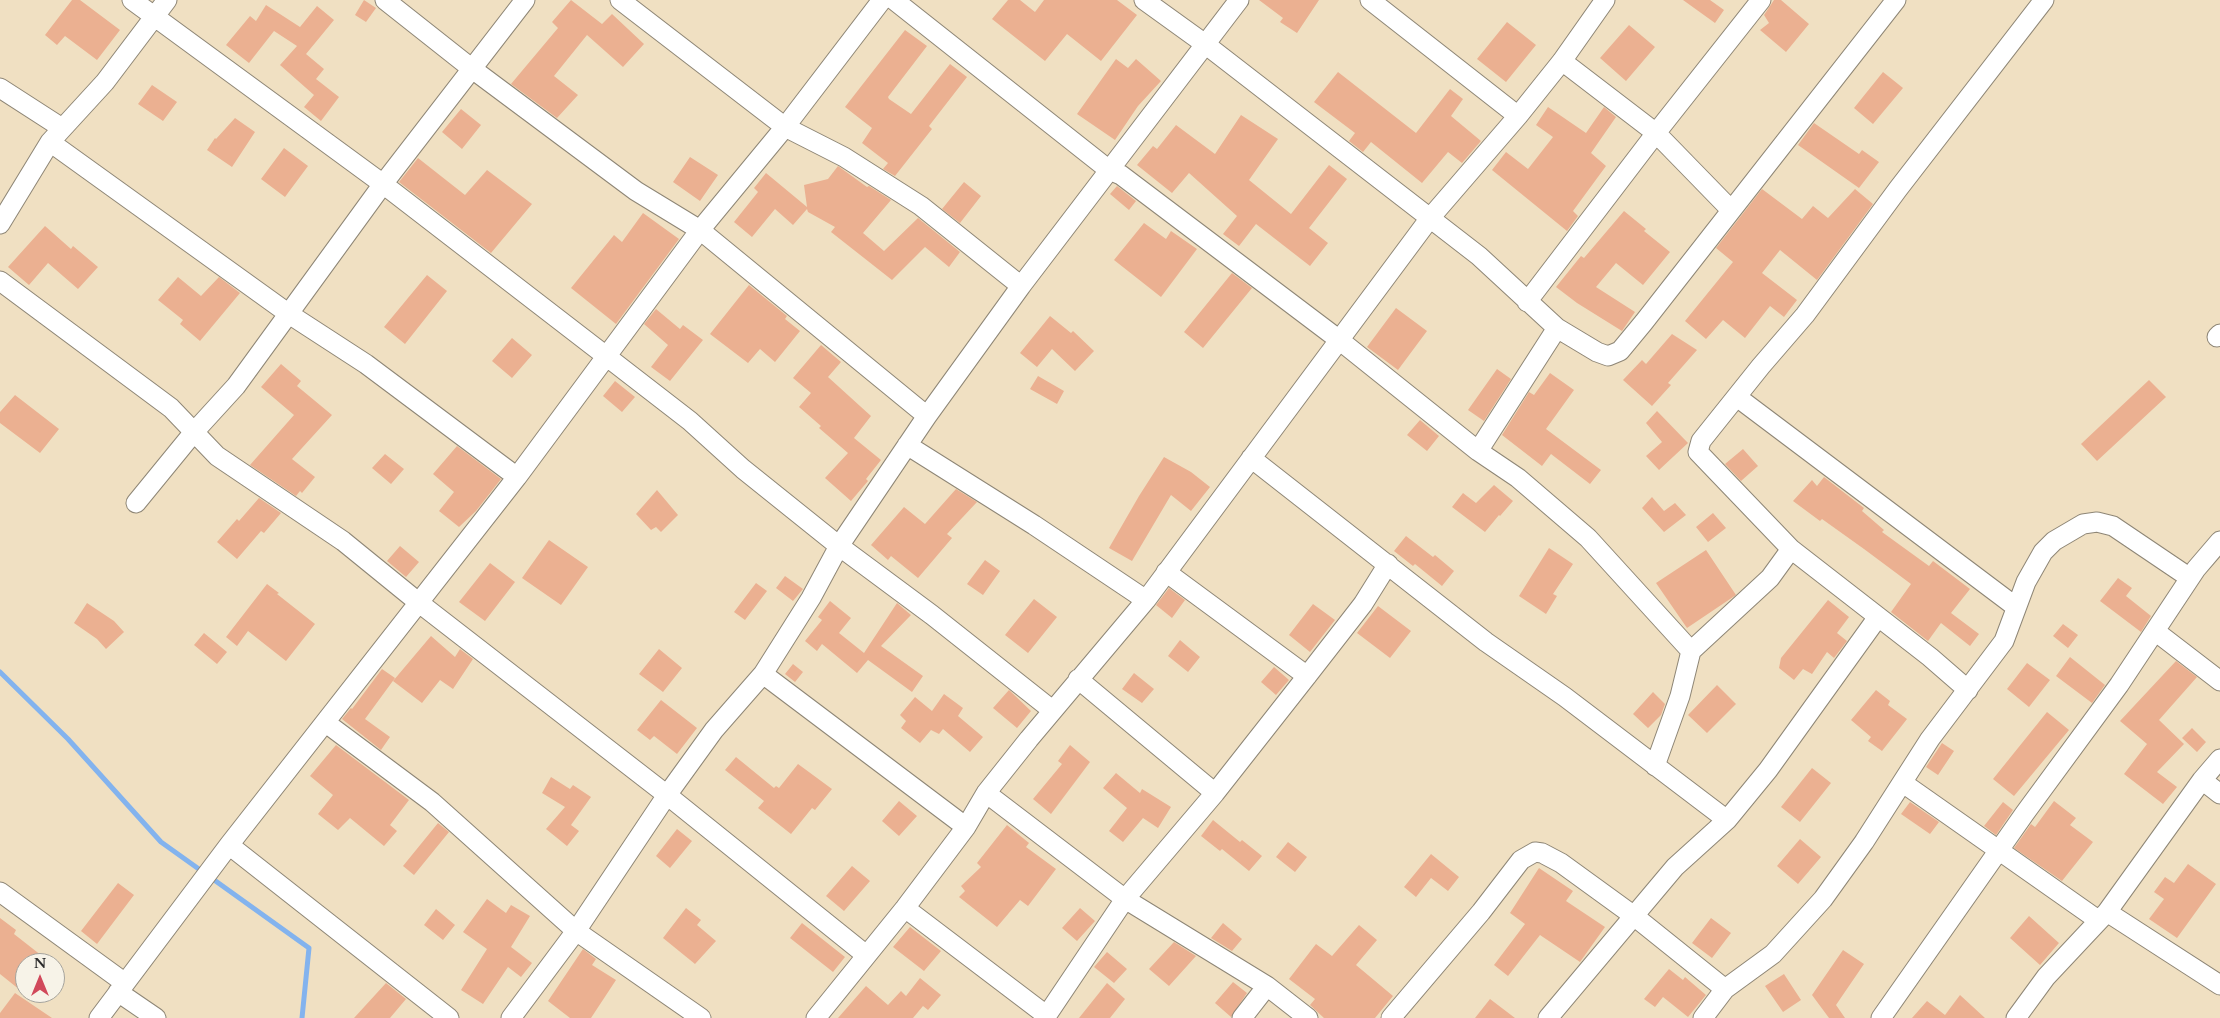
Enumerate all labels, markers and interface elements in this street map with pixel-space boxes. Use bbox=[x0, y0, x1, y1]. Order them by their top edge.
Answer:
north arrow bbox=[15, 953, 65, 1003]
text: N bbox=[34, 954, 46, 973]

